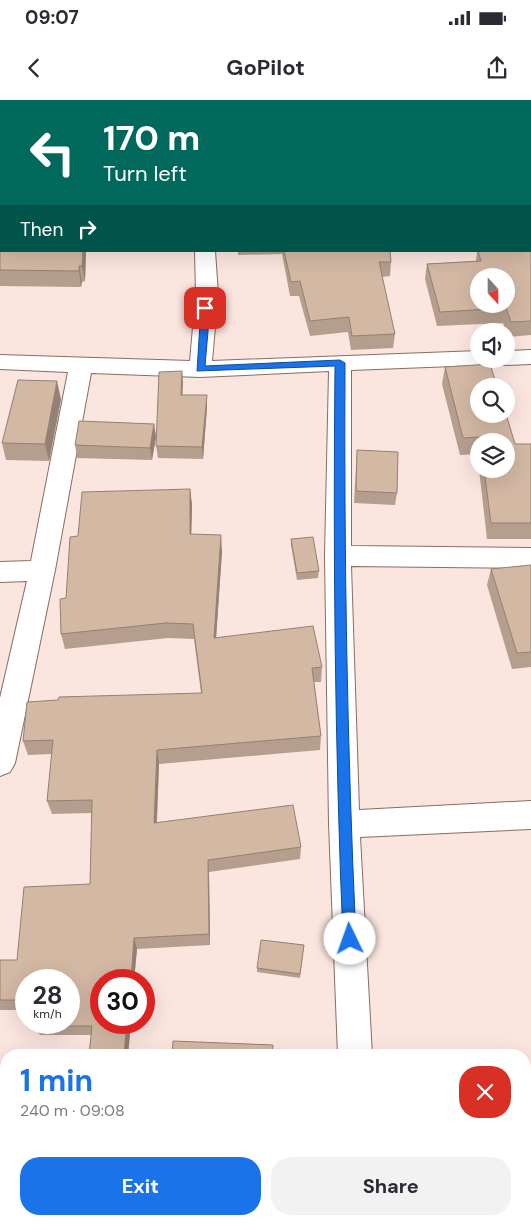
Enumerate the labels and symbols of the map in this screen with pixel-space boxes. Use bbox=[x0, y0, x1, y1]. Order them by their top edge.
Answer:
north arrow bbox=[470, 268, 515, 312]
pin bbox=[184, 287, 226, 329]
position arrow bbox=[323, 912, 375, 964]
speed limit sign: 30 bbox=[90, 969, 155, 1034]

